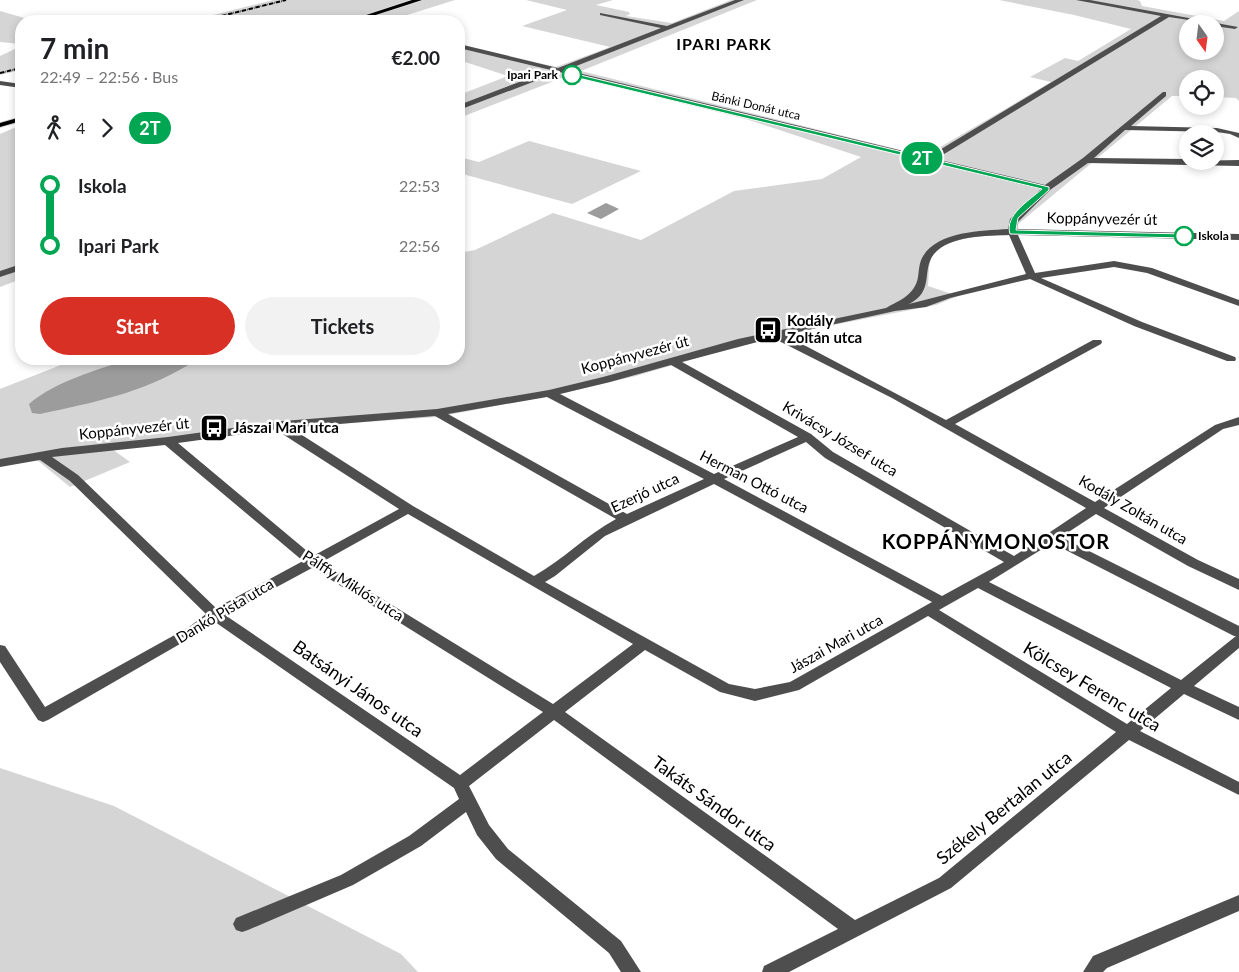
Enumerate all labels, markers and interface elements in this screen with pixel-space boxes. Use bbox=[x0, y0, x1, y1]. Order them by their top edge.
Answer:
north arrow bbox=[1179, 15, 1224, 60]
map controls bbox=[1179, 15, 1224, 170]
text: 7 min bbox=[40, 31, 109, 65]
district label: IPARI PARK bbox=[676, 34, 772, 53]
text: €2.00 bbox=[391, 46, 440, 69]
marker: Ipari Park bbox=[562, 65, 582, 85]
text: 22:49 – 22:56 · Bus bbox=[40, 67, 178, 86]
place label: Ipari Park bbox=[507, 67, 559, 82]
button: locate bbox=[1179, 70, 1224, 115]
street label: Bánki Donát utca bbox=[710, 88, 802, 123]
icon: walk bbox=[40, 114, 68, 142]
icon: forward bbox=[93, 114, 121, 142]
text: 2T bbox=[139, 117, 161, 139]
text: 4 bbox=[76, 118, 85, 137]
button: layers bbox=[1179, 125, 1224, 170]
line badge: 2T bbox=[900, 142, 944, 174]
text: 2T bbox=[911, 147, 933, 169]
text: Iskola bbox=[78, 174, 127, 197]
text: 22:53 bbox=[399, 176, 440, 195]
street label: Koppányvezér út bbox=[1046, 208, 1158, 228]
marker: Iskola bbox=[1174, 226, 1194, 246]
place label: Iskola bbox=[1198, 228, 1229, 243]
text: Ipari Park bbox=[78, 234, 159, 257]
text: 22:56 bbox=[399, 236, 440, 255]
button: Start bbox=[40, 297, 235, 355]
button: Tickets bbox=[245, 297, 440, 355]
place label: Kodály Zoltán utca bbox=[787, 311, 862, 346]
bus stop icon: Kodály Zoltán utca bbox=[753, 315, 783, 345]
street label: Koppányvezér út bbox=[579, 331, 691, 377]
street label: Krivácsy József utca bbox=[780, 397, 901, 480]
street label: Koppányvezér út bbox=[78, 413, 191, 443]
bus stop icon: Jászai Mari utca bbox=[199, 413, 229, 443]
place label: Jászai Mari utca bbox=[233, 418, 339, 436]
street label: Herman Ottó utca bbox=[697, 446, 812, 516]
street label: Ezerjó utca bbox=[608, 469, 681, 516]
street label: Kodály Zoltán utca bbox=[1076, 471, 1191, 548]
district label: KOPPÁNYMONOSTOR bbox=[882, 529, 1110, 553]
street label: Pálffy Miklós utca bbox=[300, 546, 407, 624]
street label: Dankó Pista utca bbox=[172, 574, 277, 646]
street label: Jászai Mari utca bbox=[786, 610, 885, 676]
street label: Batsányi János utca bbox=[289, 635, 428, 741]
street label: Kölcsey Ferenc utca bbox=[1020, 636, 1165, 736]
street label: Székely Bertalan utca bbox=[931, 746, 1075, 868]
street label: Takáts Sándor utca bbox=[648, 751, 781, 856]

